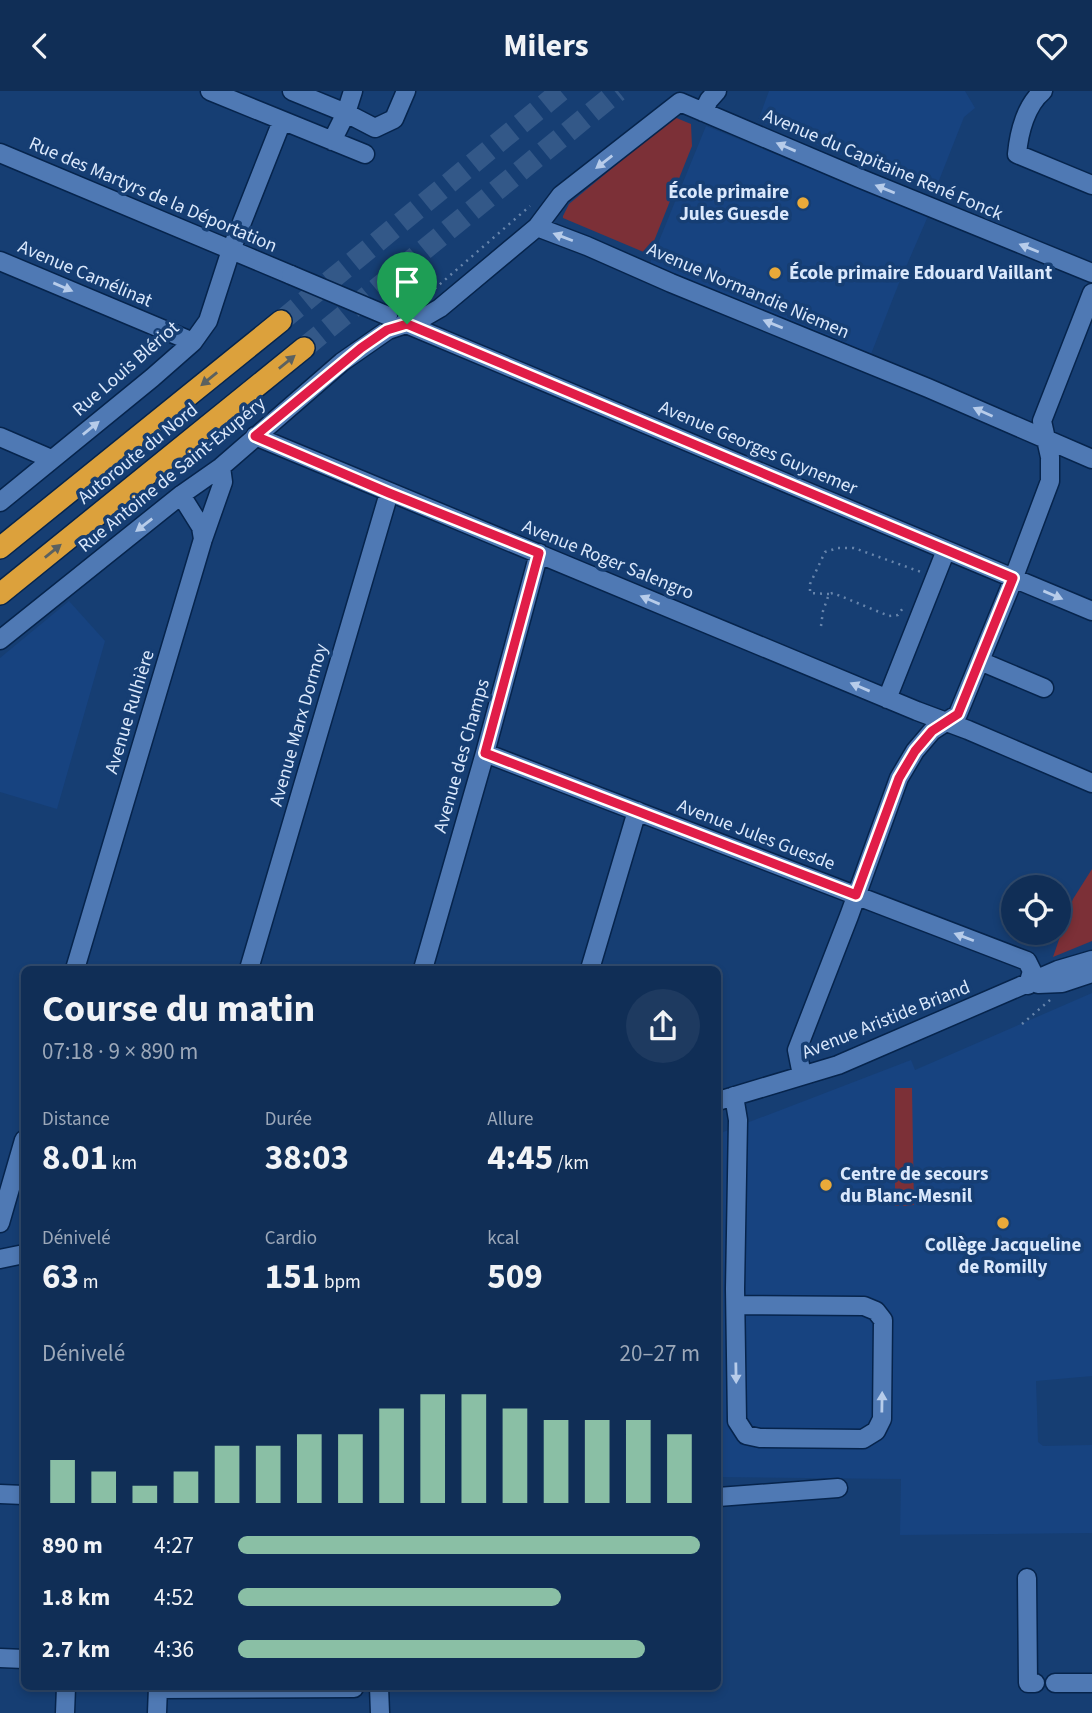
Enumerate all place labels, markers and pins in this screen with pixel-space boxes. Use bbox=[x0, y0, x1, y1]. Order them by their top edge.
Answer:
place label: École primaire Jules Guesde bbox=[668, 179, 789, 228]
marker: École primaire Jules Guesde bbox=[795, 195, 811, 211]
pin bbox=[377, 252, 437, 324]
place label: École primaire Edouard Vaillant bbox=[789, 260, 1052, 287]
marker: École primaire Edouard Vaillant bbox=[767, 265, 783, 281]
place label: Centre de secours du Blanc-Mesnil bbox=[840, 1161, 988, 1210]
marker: Centre de secours du Blanc-Mesnil bbox=[818, 1177, 834, 1193]
marker: Collège Jacqueline de Romilly bbox=[995, 1215, 1011, 1231]
place label: Collège Jacqueline de Romilly bbox=[925, 1232, 1081, 1281]

